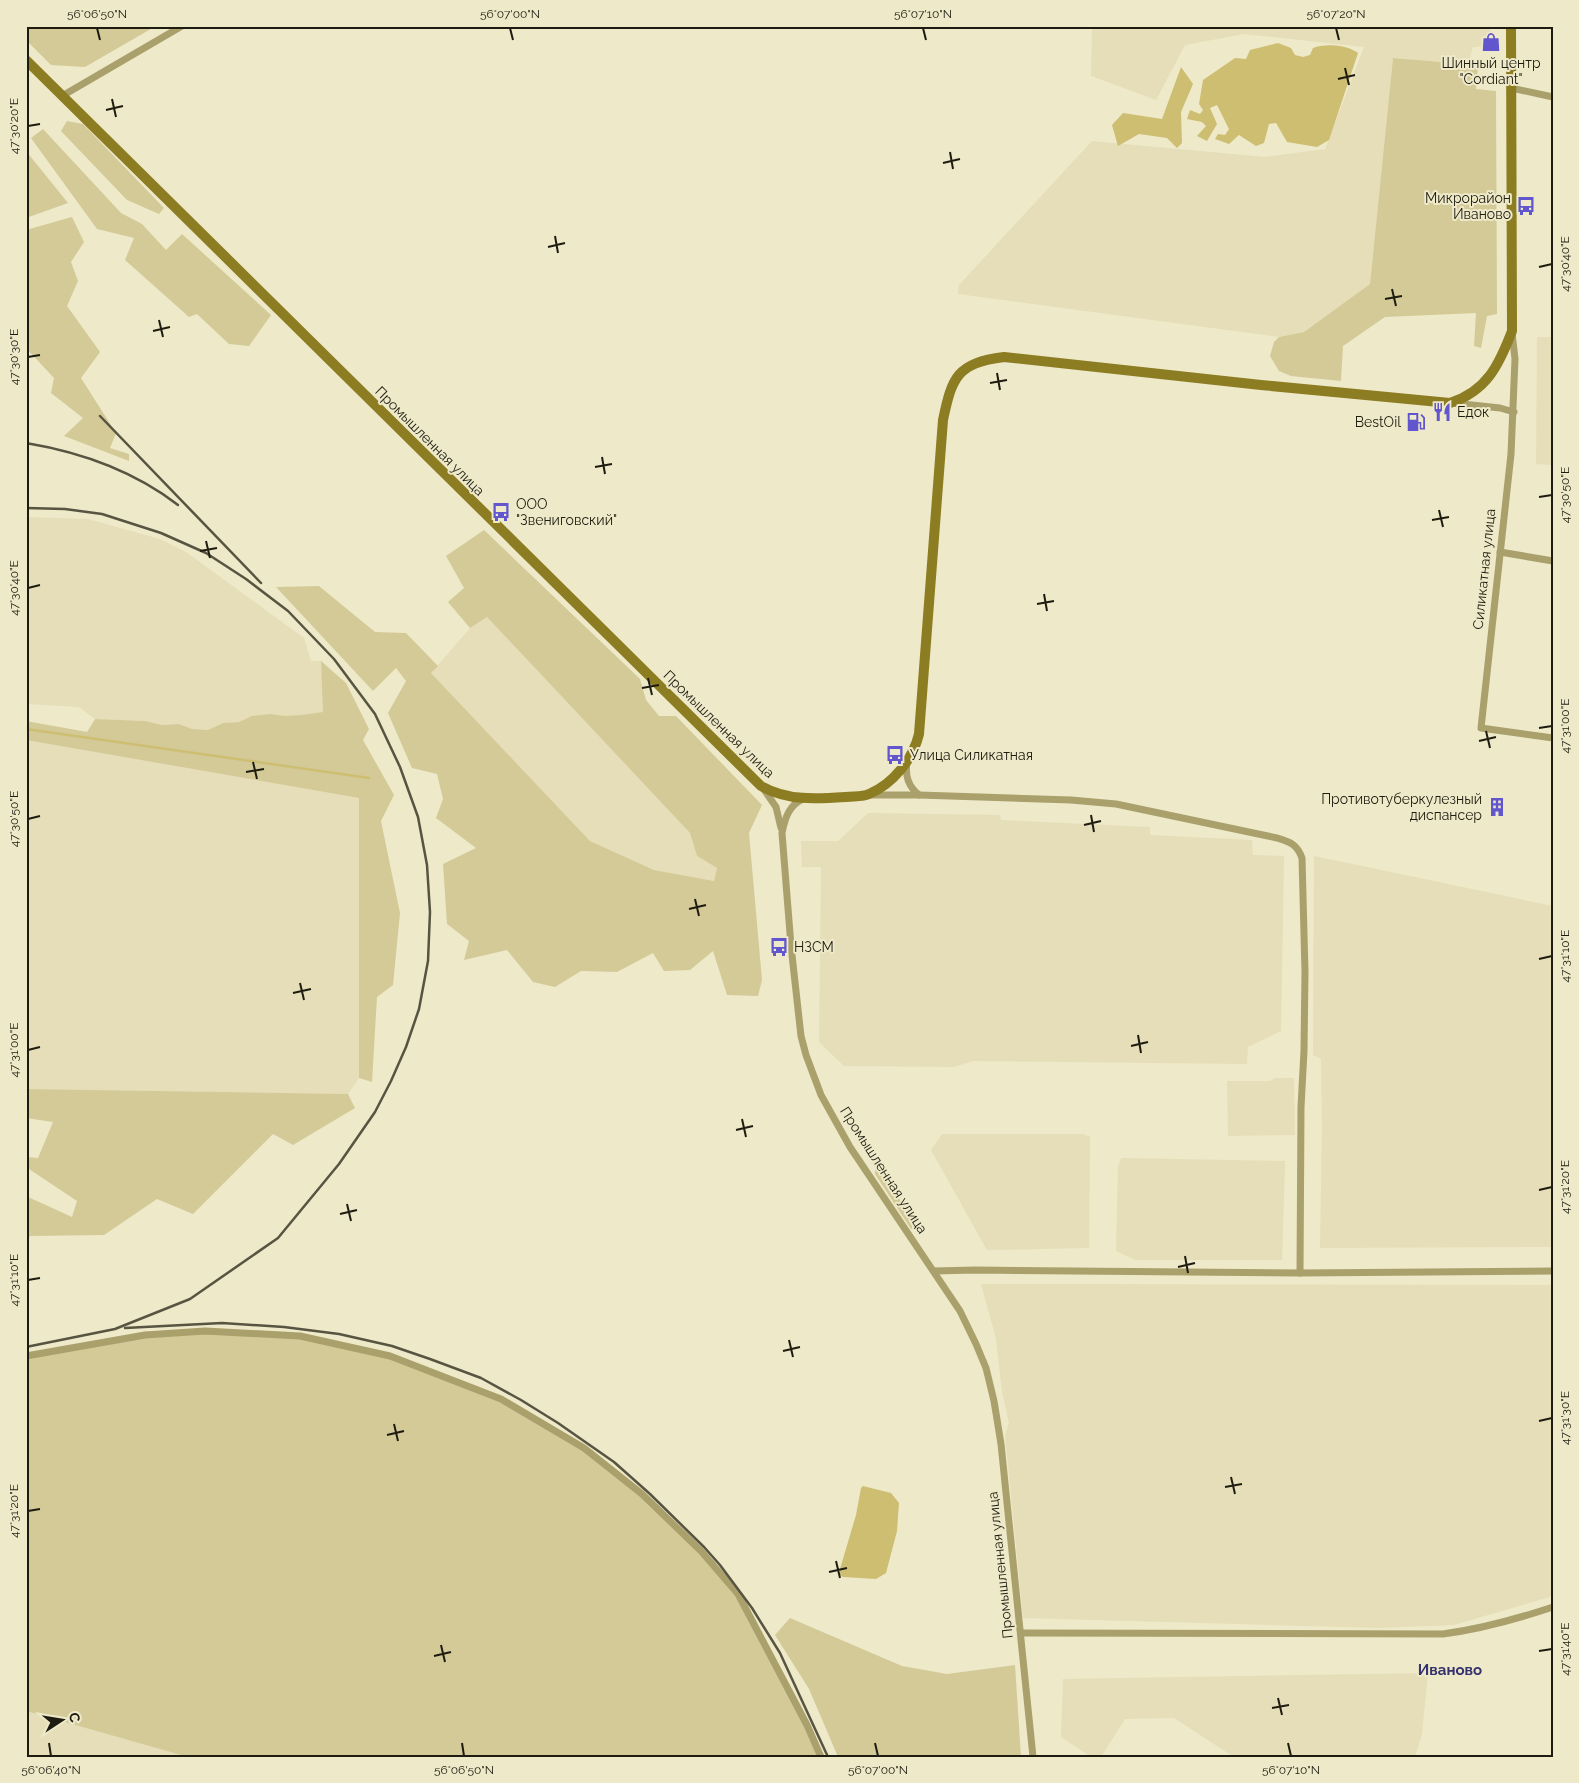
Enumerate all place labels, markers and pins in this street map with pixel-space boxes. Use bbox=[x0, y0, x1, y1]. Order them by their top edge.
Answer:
shop icon: Шинный центр "Cordiant" bbox=[1480, 31, 1502, 53]
place label: Шинный центр "Cordiant" bbox=[1441, 55, 1541, 87]
place label: Микрорайон Иваново bbox=[1425, 190, 1511, 222]
bus stop icon: Микрорайон Иваново bbox=[1515, 195, 1537, 217]
restaurant icon: Едок bbox=[1431, 401, 1453, 423]
place label: Едок bbox=[1457, 404, 1489, 420]
fuel station icon: BestOil bbox=[1405, 411, 1427, 433]
place label: BestOil bbox=[1355, 414, 1401, 430]
place label: ООО "Звениговский" bbox=[516, 496, 617, 528]
bus stop icon: ООО "Звениговский" bbox=[490, 501, 512, 523]
bus stop icon: Улица Силикатная bbox=[884, 744, 906, 766]
place label: Улица Силикатная bbox=[910, 747, 1033, 763]
place label: Противотуберкулезный диспансер bbox=[1321, 791, 1482, 823]
building icon: Противотуберкулезный диспансер bbox=[1486, 796, 1508, 818]
bus stop icon: НЗСМ bbox=[768, 936, 790, 958]
place label: НЗСМ bbox=[794, 939, 834, 955]

